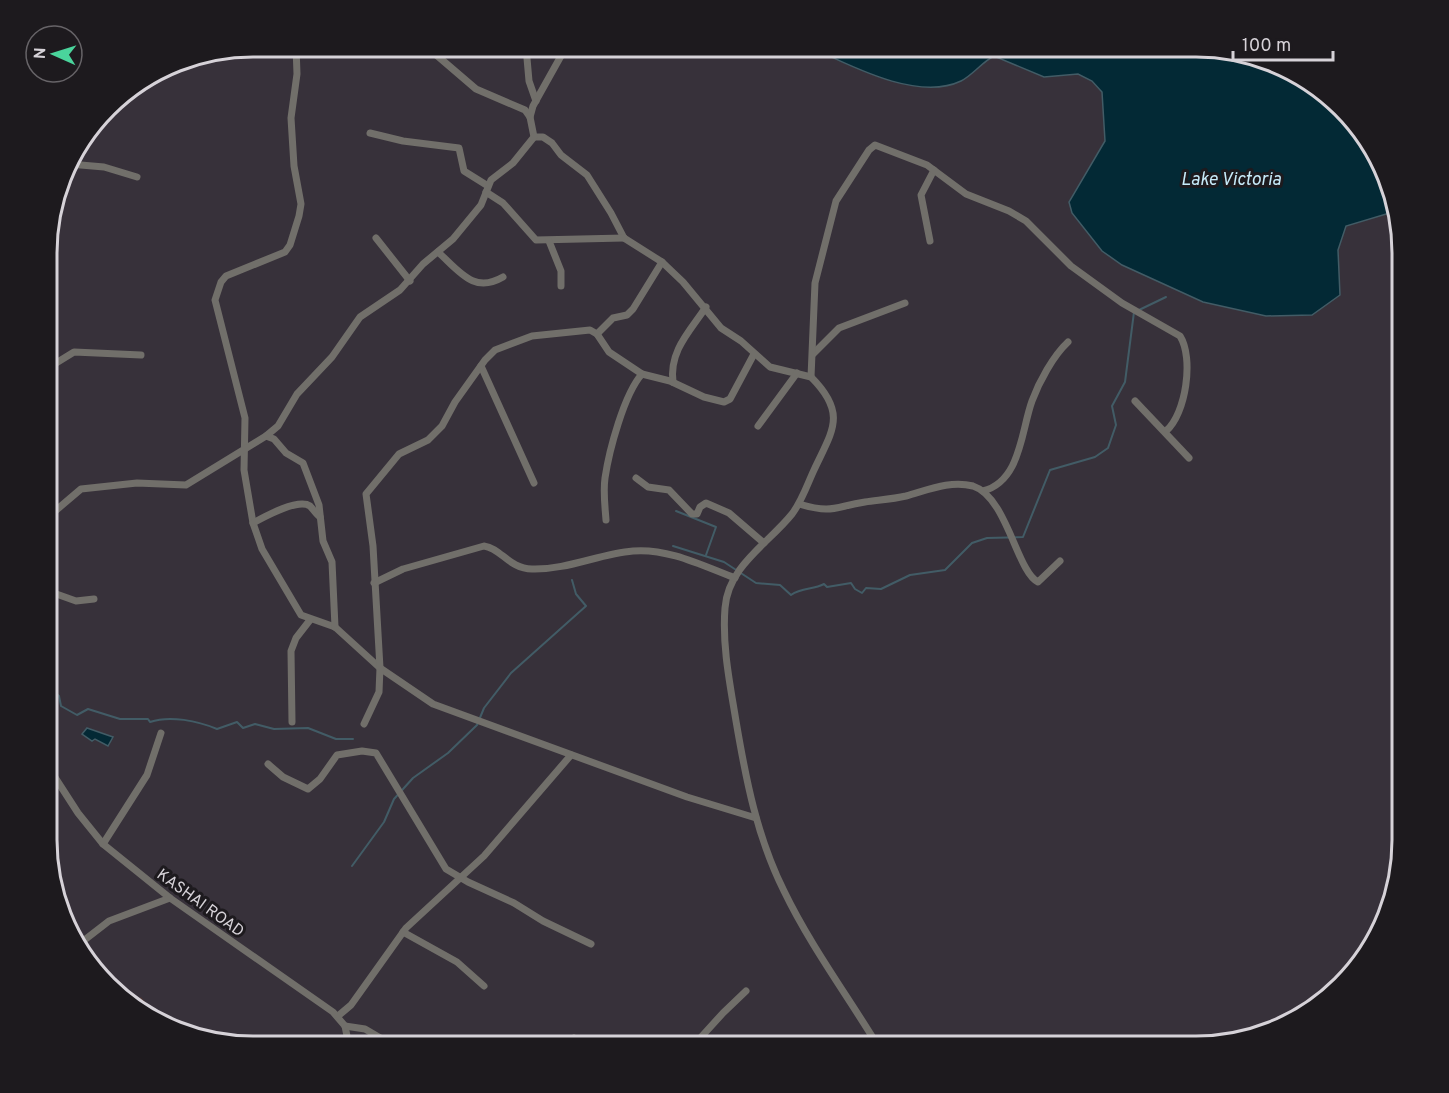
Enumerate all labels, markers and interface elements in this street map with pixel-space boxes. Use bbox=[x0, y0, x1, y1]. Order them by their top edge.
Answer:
north arrow bbox=[24, 24, 84, 84]
scale bar bbox=[1233, 24, 1334, 62]
text: 100 m bbox=[1242, 35, 1291, 58]
text: N bbox=[31, 47, 51, 60]
water label: Lake Victoria bbox=[1181, 169, 1282, 192]
street label: KASHAI ROAD bbox=[152, 865, 248, 942]

